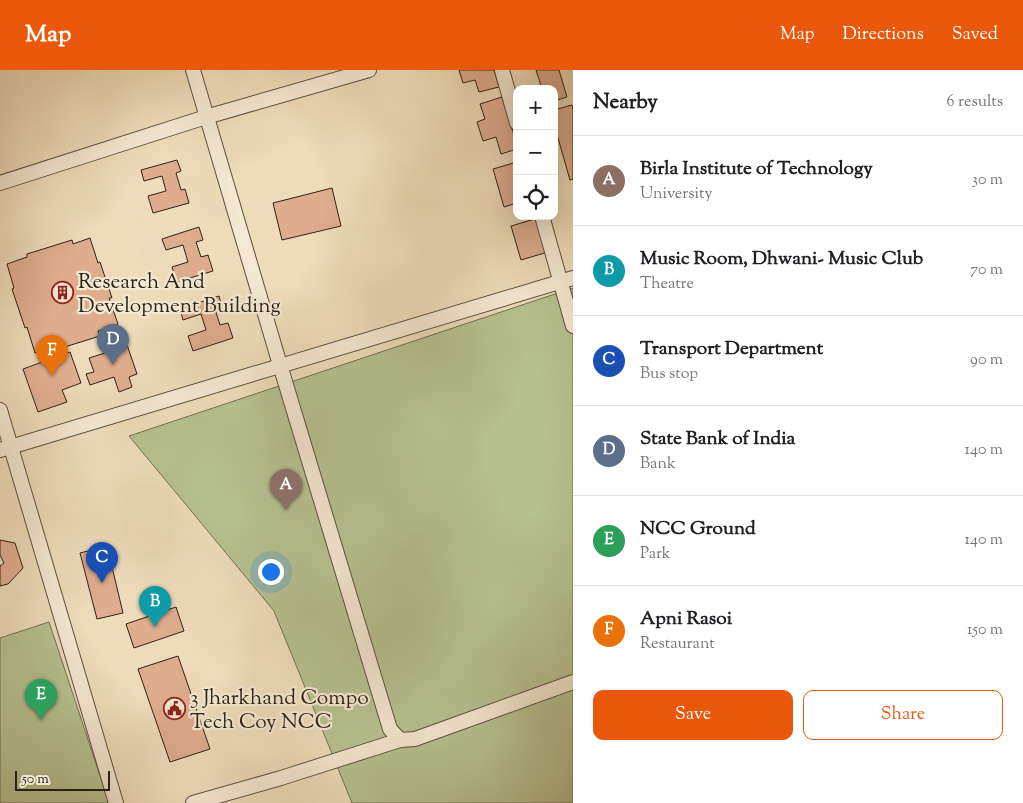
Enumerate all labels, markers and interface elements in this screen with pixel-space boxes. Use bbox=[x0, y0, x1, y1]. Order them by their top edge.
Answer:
text: Map bbox=[25, 18, 71, 52]
text: Map bbox=[780, 22, 815, 48]
text: Directions bbox=[843, 22, 924, 48]
text: Saved bbox=[952, 22, 998, 48]
map controls bbox=[513, 85, 558, 220]
button: + bbox=[513, 85, 558, 130]
text: Nearby bbox=[593, 88, 658, 118]
text: 6 results bbox=[947, 91, 1003, 114]
button: − bbox=[513, 130, 558, 175]
text: Birla Institute of Technology bbox=[640, 156, 873, 183]
text: A bbox=[603, 169, 616, 192]
text: 30 m bbox=[972, 169, 1003, 192]
button: locate bbox=[513, 175, 558, 220]
text: University bbox=[640, 183, 713, 206]
text: Music Room, Dhwani- Music Club bbox=[640, 246, 923, 273]
text: B bbox=[604, 259, 614, 282]
text: 70 m bbox=[970, 259, 1003, 282]
place label: Research And Development Building bbox=[78, 268, 281, 322]
text: Theatre bbox=[640, 273, 694, 296]
building icon: Research And Development Building bbox=[50, 281, 74, 305]
pin: D bbox=[97, 324, 129, 365]
pin: F bbox=[36, 335, 68, 376]
text: Transport Department bbox=[640, 336, 823, 363]
text: C bbox=[603, 349, 615, 372]
text: 90 m bbox=[970, 349, 1003, 372]
text: Bus stop bbox=[640, 363, 698, 386]
text: State Bank of India bbox=[640, 426, 795, 453]
text: D bbox=[603, 439, 615, 462]
text: 140 m bbox=[965, 439, 1003, 462]
text: Bank bbox=[640, 453, 676, 476]
pin: A bbox=[270, 469, 302, 510]
text: NCC Ground bbox=[640, 516, 756, 543]
text: E bbox=[604, 529, 614, 552]
text: 140 m bbox=[965, 529, 1003, 552]
pin: C bbox=[86, 542, 118, 583]
text: Park bbox=[640, 543, 671, 566]
your location bbox=[258, 559, 284, 585]
pin: B bbox=[139, 586, 171, 627]
text: Apni Rasoi bbox=[640, 606, 732, 633]
text: F bbox=[605, 619, 613, 642]
text: 150 m bbox=[967, 619, 1003, 642]
text: Restaurant bbox=[640, 633, 715, 656]
pin: E bbox=[25, 679, 57, 720]
place label: 3 Jharkhand Compo Tech Coy NCC bbox=[190, 684, 369, 738]
button: Save bbox=[593, 690, 793, 740]
button: Share bbox=[803, 690, 1003, 740]
public building icon: 3 Jharkhand Compo Tech Coy NCC bbox=[162, 697, 186, 721]
scale bar bbox=[15, 768, 110, 791]
text: 50 m bbox=[22, 770, 49, 790]

